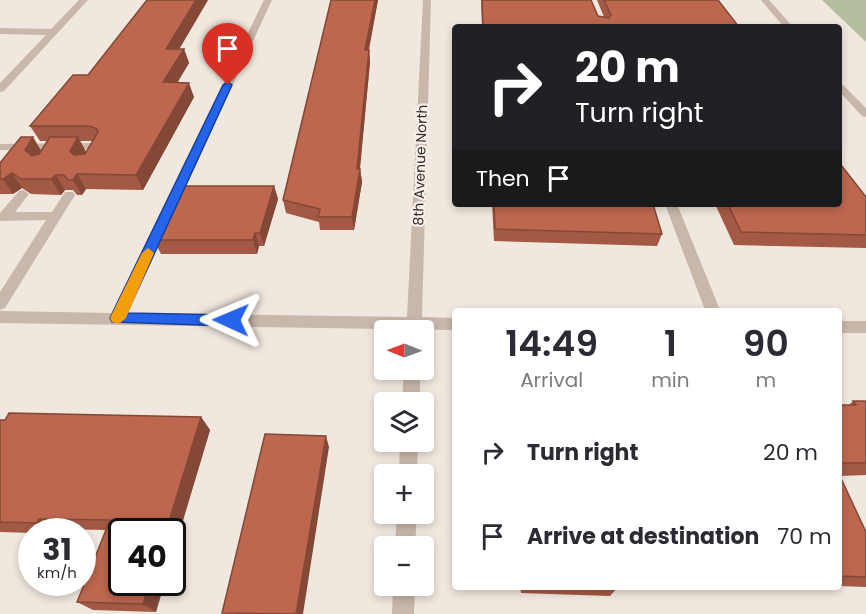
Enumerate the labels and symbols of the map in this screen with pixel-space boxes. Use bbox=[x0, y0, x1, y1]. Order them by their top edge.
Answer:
pin bbox=[202, 23, 253, 85]
street label: 8th Avenue North bbox=[408, 104, 432, 226]
position arrow bbox=[199, 288, 263, 352]
north arrow bbox=[374, 320, 434, 380]
speed limit sign: 40 bbox=[108, 518, 186, 596]

